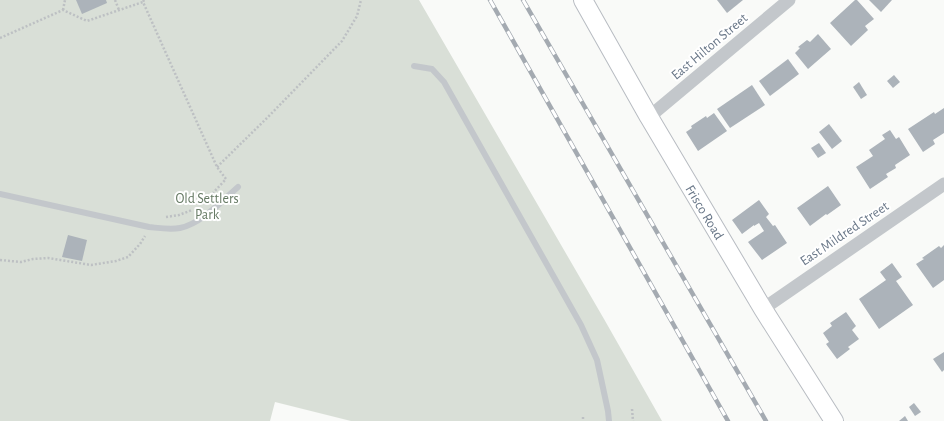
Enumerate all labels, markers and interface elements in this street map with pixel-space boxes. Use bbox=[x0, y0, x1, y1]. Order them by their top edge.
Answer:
street label: East Hilton Street bbox=[669, 11, 751, 83]
street label: Frisco Road bbox=[682, 183, 726, 242]
park label: Old Settlers Park bbox=[175, 192, 239, 222]
street label: East Mildred Street bbox=[798, 199, 892, 269]

